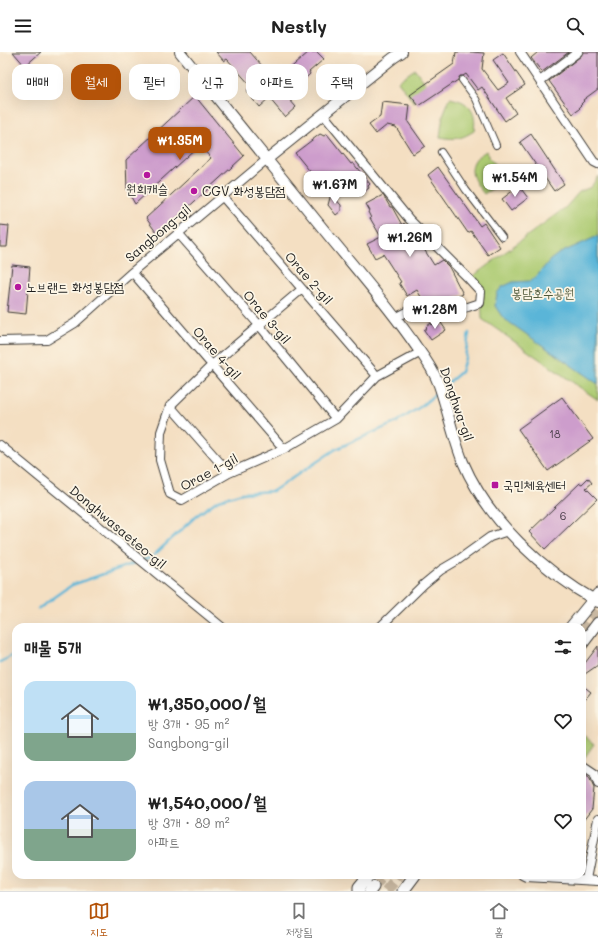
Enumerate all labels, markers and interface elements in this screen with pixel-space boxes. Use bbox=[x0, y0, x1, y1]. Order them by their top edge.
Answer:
text: Nestly bbox=[271, 14, 327, 38]
icon: menu bbox=[12, 15, 34, 37]
icon: search bbox=[564, 15, 586, 37]
chip: 매매 bbox=[12, 64, 63, 100]
chip: 월세 bbox=[71, 64, 121, 100]
chip: 필터 bbox=[129, 64, 180, 100]
chip: 신규 bbox=[188, 64, 238, 100]
chip: 아파트 bbox=[246, 64, 308, 100]
chip: 주택 bbox=[316, 64, 366, 100]
pin: ₩1.35M bbox=[147, 127, 213, 161]
text: ₩1.35M bbox=[157, 131, 203, 148]
pin: ₩1.54M bbox=[482, 164, 548, 198]
text: ₩1.54M bbox=[492, 168, 538, 185]
marker: 원희캐슬 bbox=[142, 170, 152, 180]
pin: ₩1.67M bbox=[302, 171, 368, 205]
text: ₩1.67M bbox=[312, 175, 358, 192]
place label: 원희캐슬 bbox=[126, 180, 168, 197]
place label: CGV 화성봉담점 bbox=[202, 182, 286, 199]
marker: CGV 화성봉담점 bbox=[189, 186, 199, 196]
street label: Sangbong-gil bbox=[121, 200, 194, 265]
pin: ₩1.26M bbox=[377, 224, 443, 258]
text: ₩1.26M bbox=[387, 228, 433, 245]
street label: Orae 2-gil bbox=[282, 248, 337, 308]
place label: 노브랜드 화성봉담점 bbox=[26, 278, 124, 295]
marker: 노브랜드 화성봉담점 bbox=[13, 282, 23, 292]
park label: 봉담호수공원 bbox=[512, 284, 574, 301]
street label: Orae 3-gil bbox=[240, 286, 295, 347]
pin: ₩1.28M bbox=[402, 296, 468, 330]
text: ₩1.28M bbox=[412, 300, 458, 317]
street label: Orae 4-gil bbox=[190, 323, 245, 383]
street label: Donghwa-gil bbox=[437, 365, 478, 443]
house number: 18 bbox=[549, 426, 561, 441]
street label: Orae 1-gil bbox=[177, 449, 241, 494]
place label: 국민체육센터 bbox=[503, 476, 566, 493]
marker: 국민체육센터 bbox=[490, 480, 500, 490]
street label: Donghwasaeteo-gil bbox=[66, 481, 170, 572]
house number: 6 bbox=[560, 508, 566, 523]
text: 매물 5개 bbox=[24, 636, 81, 658]
icon: filters bbox=[552, 636, 574, 658]
text: ₩1,350,000/월 bbox=[148, 692, 266, 714]
icon: home bbox=[56, 697, 104, 745]
icon: heart bbox=[552, 710, 574, 732]
text: 방 3개 · 95 m² bbox=[148, 715, 229, 732]
text: Sangbong-gil bbox=[148, 734, 229, 751]
text: ₩1,540,000/월 bbox=[148, 791, 267, 813]
icon: home bbox=[56, 797, 104, 845]
icon: heart bbox=[552, 810, 574, 832]
text: 방 3개 · 89 m² bbox=[148, 814, 230, 831]
text: 아파트 bbox=[148, 833, 179, 850]
tab: 지도 bbox=[88, 900, 110, 940]
tab: 저장됨 bbox=[286, 900, 312, 940]
tab: 홈 bbox=[488, 900, 510, 940]

